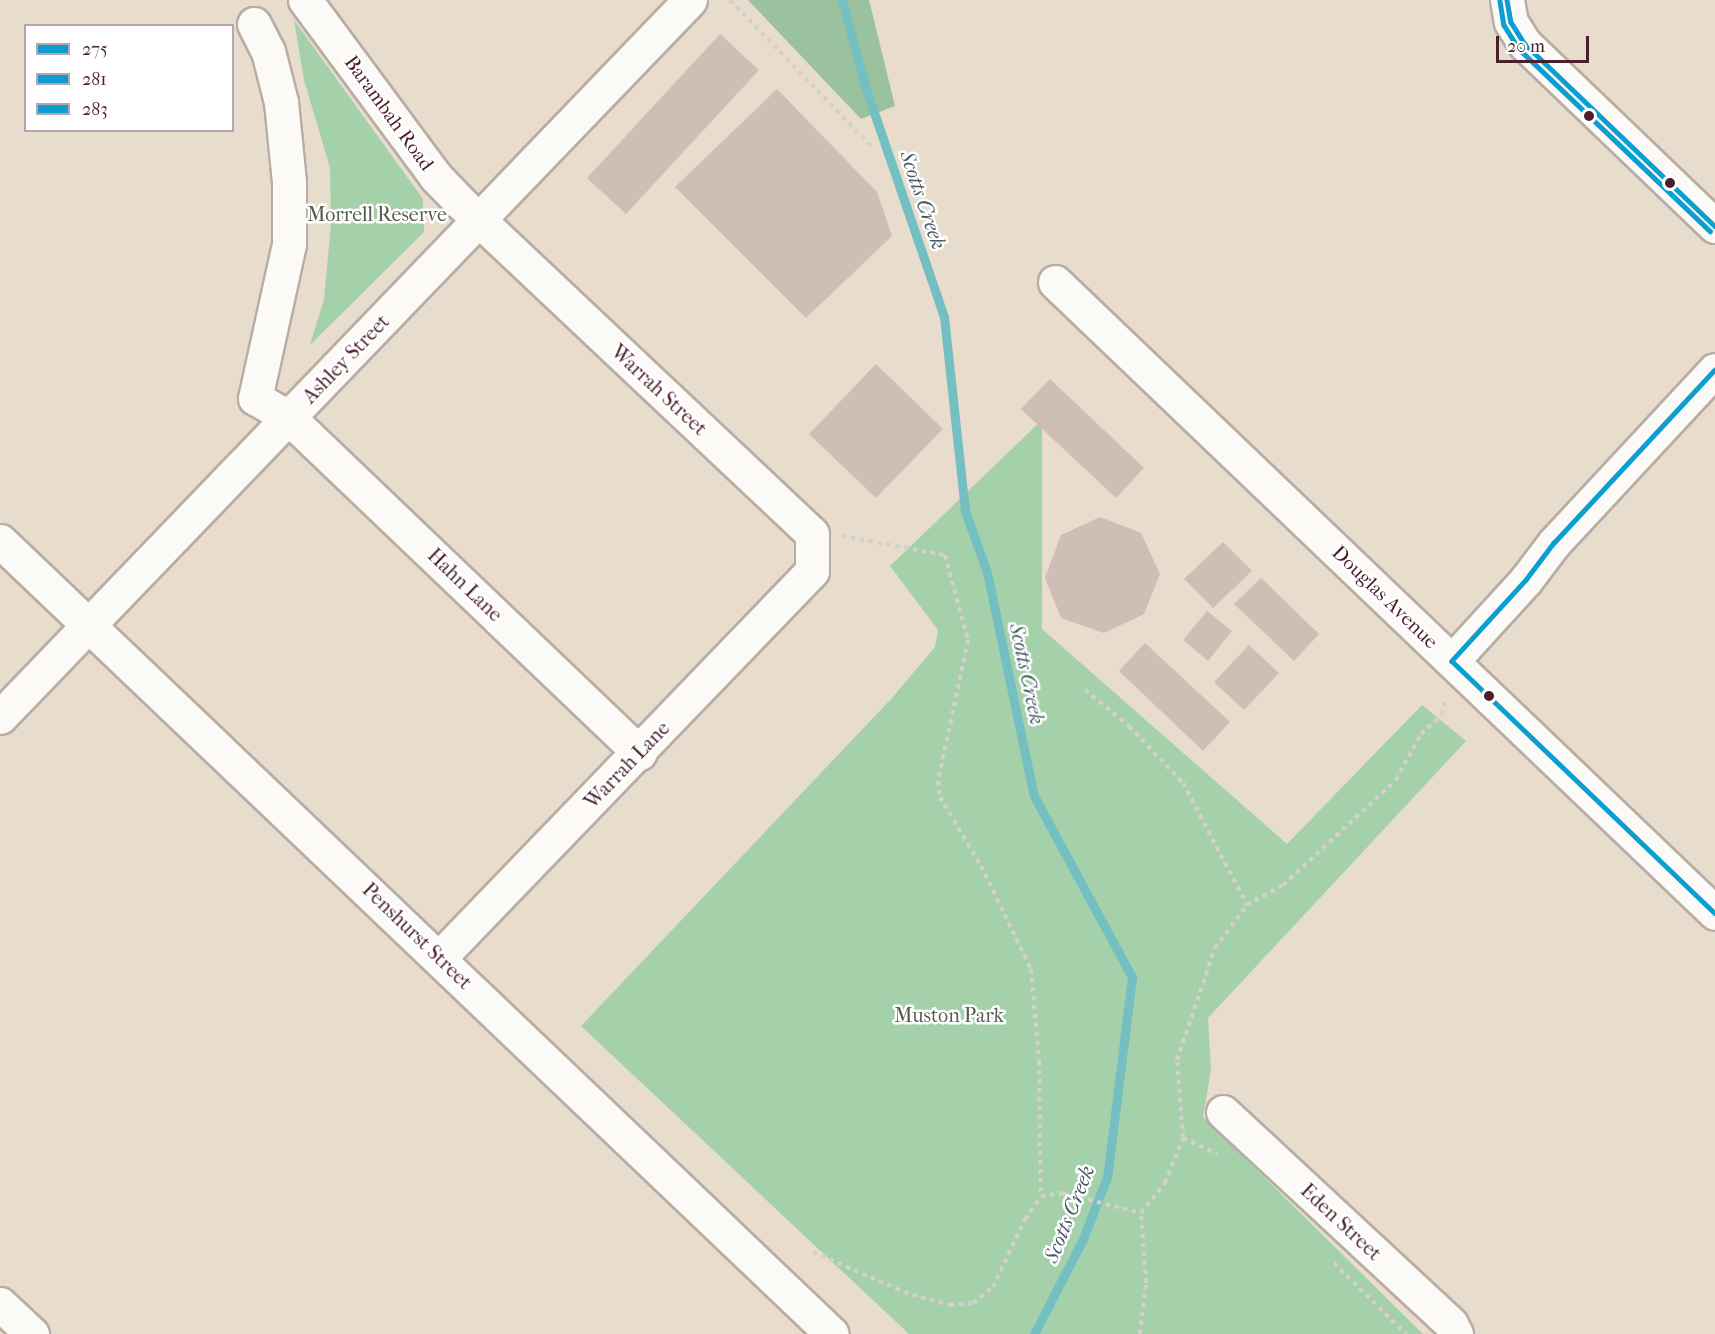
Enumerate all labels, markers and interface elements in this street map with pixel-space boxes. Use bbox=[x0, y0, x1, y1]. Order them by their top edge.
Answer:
legend bbox=[24, 24, 234, 132]
scale bar bbox=[1499, 24, 1592, 62]
text: 20 m bbox=[1507, 36, 1545, 57]
text: 275 bbox=[82, 39, 108, 60]
street label: Barambah Road bbox=[339, 51, 439, 175]
text: 281 bbox=[82, 69, 107, 90]
text: 283 bbox=[82, 99, 108, 120]
unlabelled marker bbox=[1583, 110, 1595, 122]
water label: Scotts Creek bbox=[894, 147, 952, 253]
unlabelled marker bbox=[1664, 177, 1676, 189]
park label: Morrell Reserve bbox=[307, 202, 447, 226]
street label: Ashley Street bbox=[298, 310, 394, 408]
street label: Warrah Street bbox=[606, 340, 712, 440]
street label: Douglas Avenue bbox=[1327, 540, 1443, 654]
street label: Hahn Lane bbox=[423, 543, 507, 627]
water label: Scotts Creek bbox=[1004, 621, 1050, 727]
unlabelled marker bbox=[1483, 690, 1495, 702]
street label: Warrah Lane bbox=[579, 716, 675, 814]
street label: Penshurst Street bbox=[357, 878, 477, 994]
park label: Muston Park bbox=[894, 1003, 1004, 1027]
water label: Scotts Creek bbox=[1038, 1162, 1100, 1266]
street label: Eden Street bbox=[1296, 1179, 1386, 1265]

